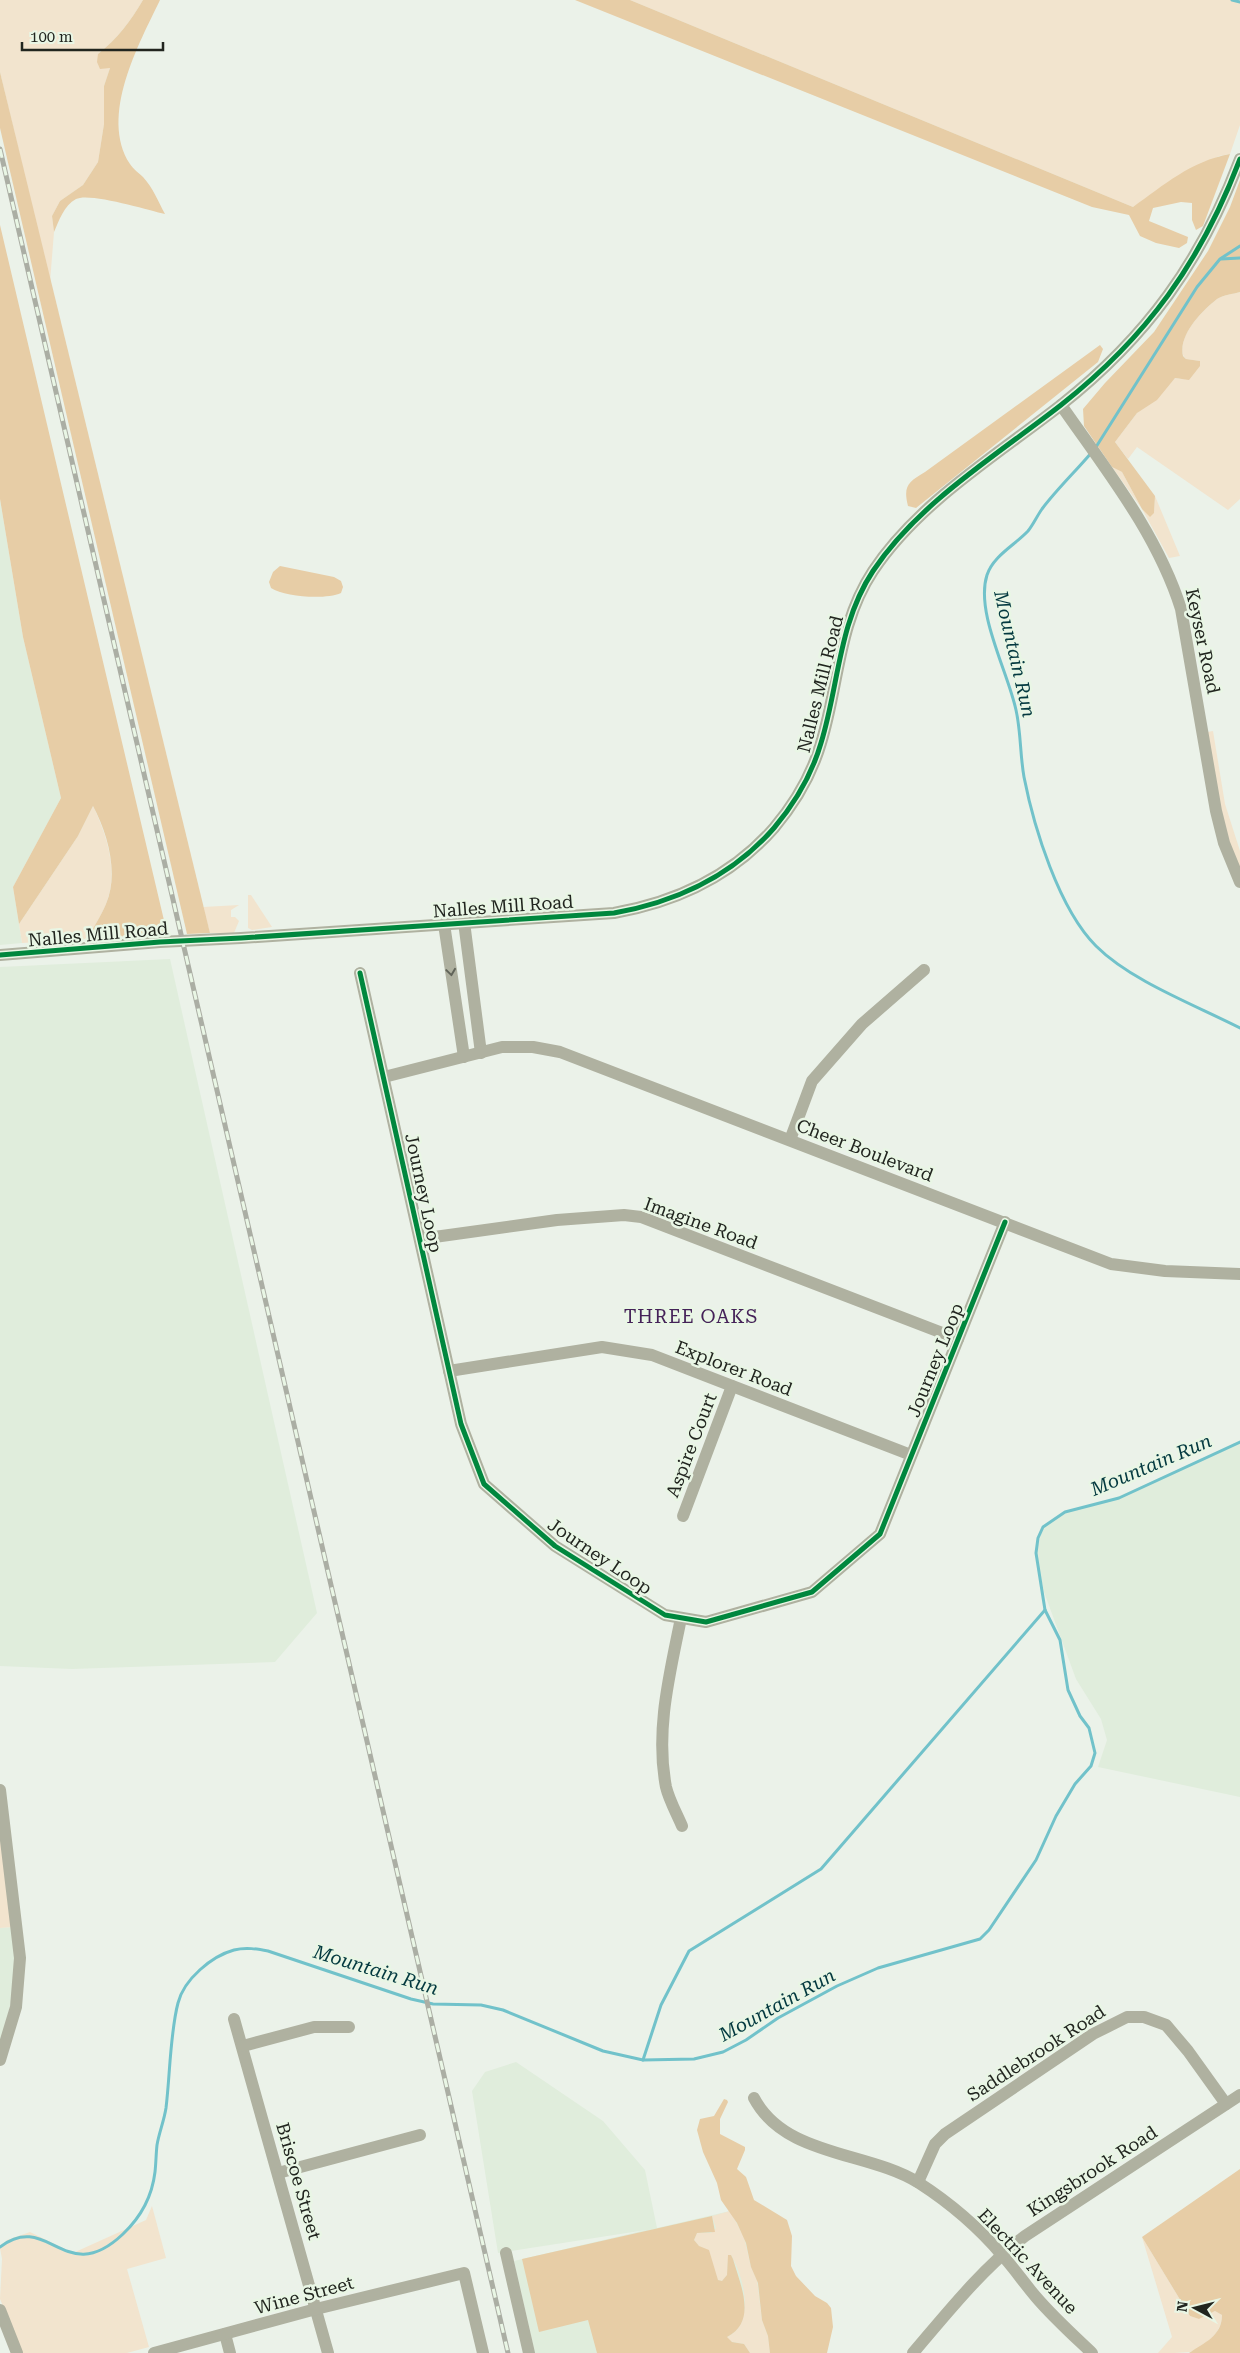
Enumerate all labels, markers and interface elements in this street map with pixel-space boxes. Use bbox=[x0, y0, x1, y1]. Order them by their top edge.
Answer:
scale bar bbox=[22, 20, 164, 52]
text: 100 m bbox=[30, 28, 73, 46]
street label: Keyser Road bbox=[1182, 586, 1225, 696]
water label: Mountain Run bbox=[989, 587, 1041, 720]
street label: Nalles Mill Road bbox=[793, 613, 847, 755]
street label: Nalles Mill Road bbox=[432, 891, 574, 921]
street label: Nalles Mill Road bbox=[27, 917, 170, 951]
one-way arrow bbox=[445, 968, 456, 976]
street label: Cheer Boulevard bbox=[794, 1114, 937, 1186]
street label: Journey Loop bbox=[401, 1132, 447, 1254]
street label: Imagine Road bbox=[641, 1193, 761, 1253]
street label: Journey Loop bbox=[903, 1300, 967, 1420]
district label: THREE OAKS bbox=[624, 1305, 758, 1328]
street label: Explorer Road bbox=[673, 1336, 796, 1400]
street label: Aspire Court bbox=[661, 1390, 721, 1500]
water label: Mountain Run bbox=[1086, 1429, 1215, 1501]
street label: Journey Loop bbox=[544, 1513, 656, 1599]
water label: Mountain Run bbox=[310, 1940, 442, 2000]
water label: Mountain Run bbox=[714, 1963, 839, 2047]
street label: Saddlebrook Road bbox=[963, 2000, 1109, 2105]
street label: Briscoe Street bbox=[272, 2120, 326, 2242]
street label: Kingsbrook Road bbox=[1023, 2121, 1161, 2221]
street label: Electric Avenue bbox=[974, 2204, 1082, 2318]
street label: Wine Street bbox=[252, 2272, 356, 2318]
north arrow bbox=[1170, 2283, 1220, 2333]
text: N bbox=[1173, 2300, 1191, 2313]

